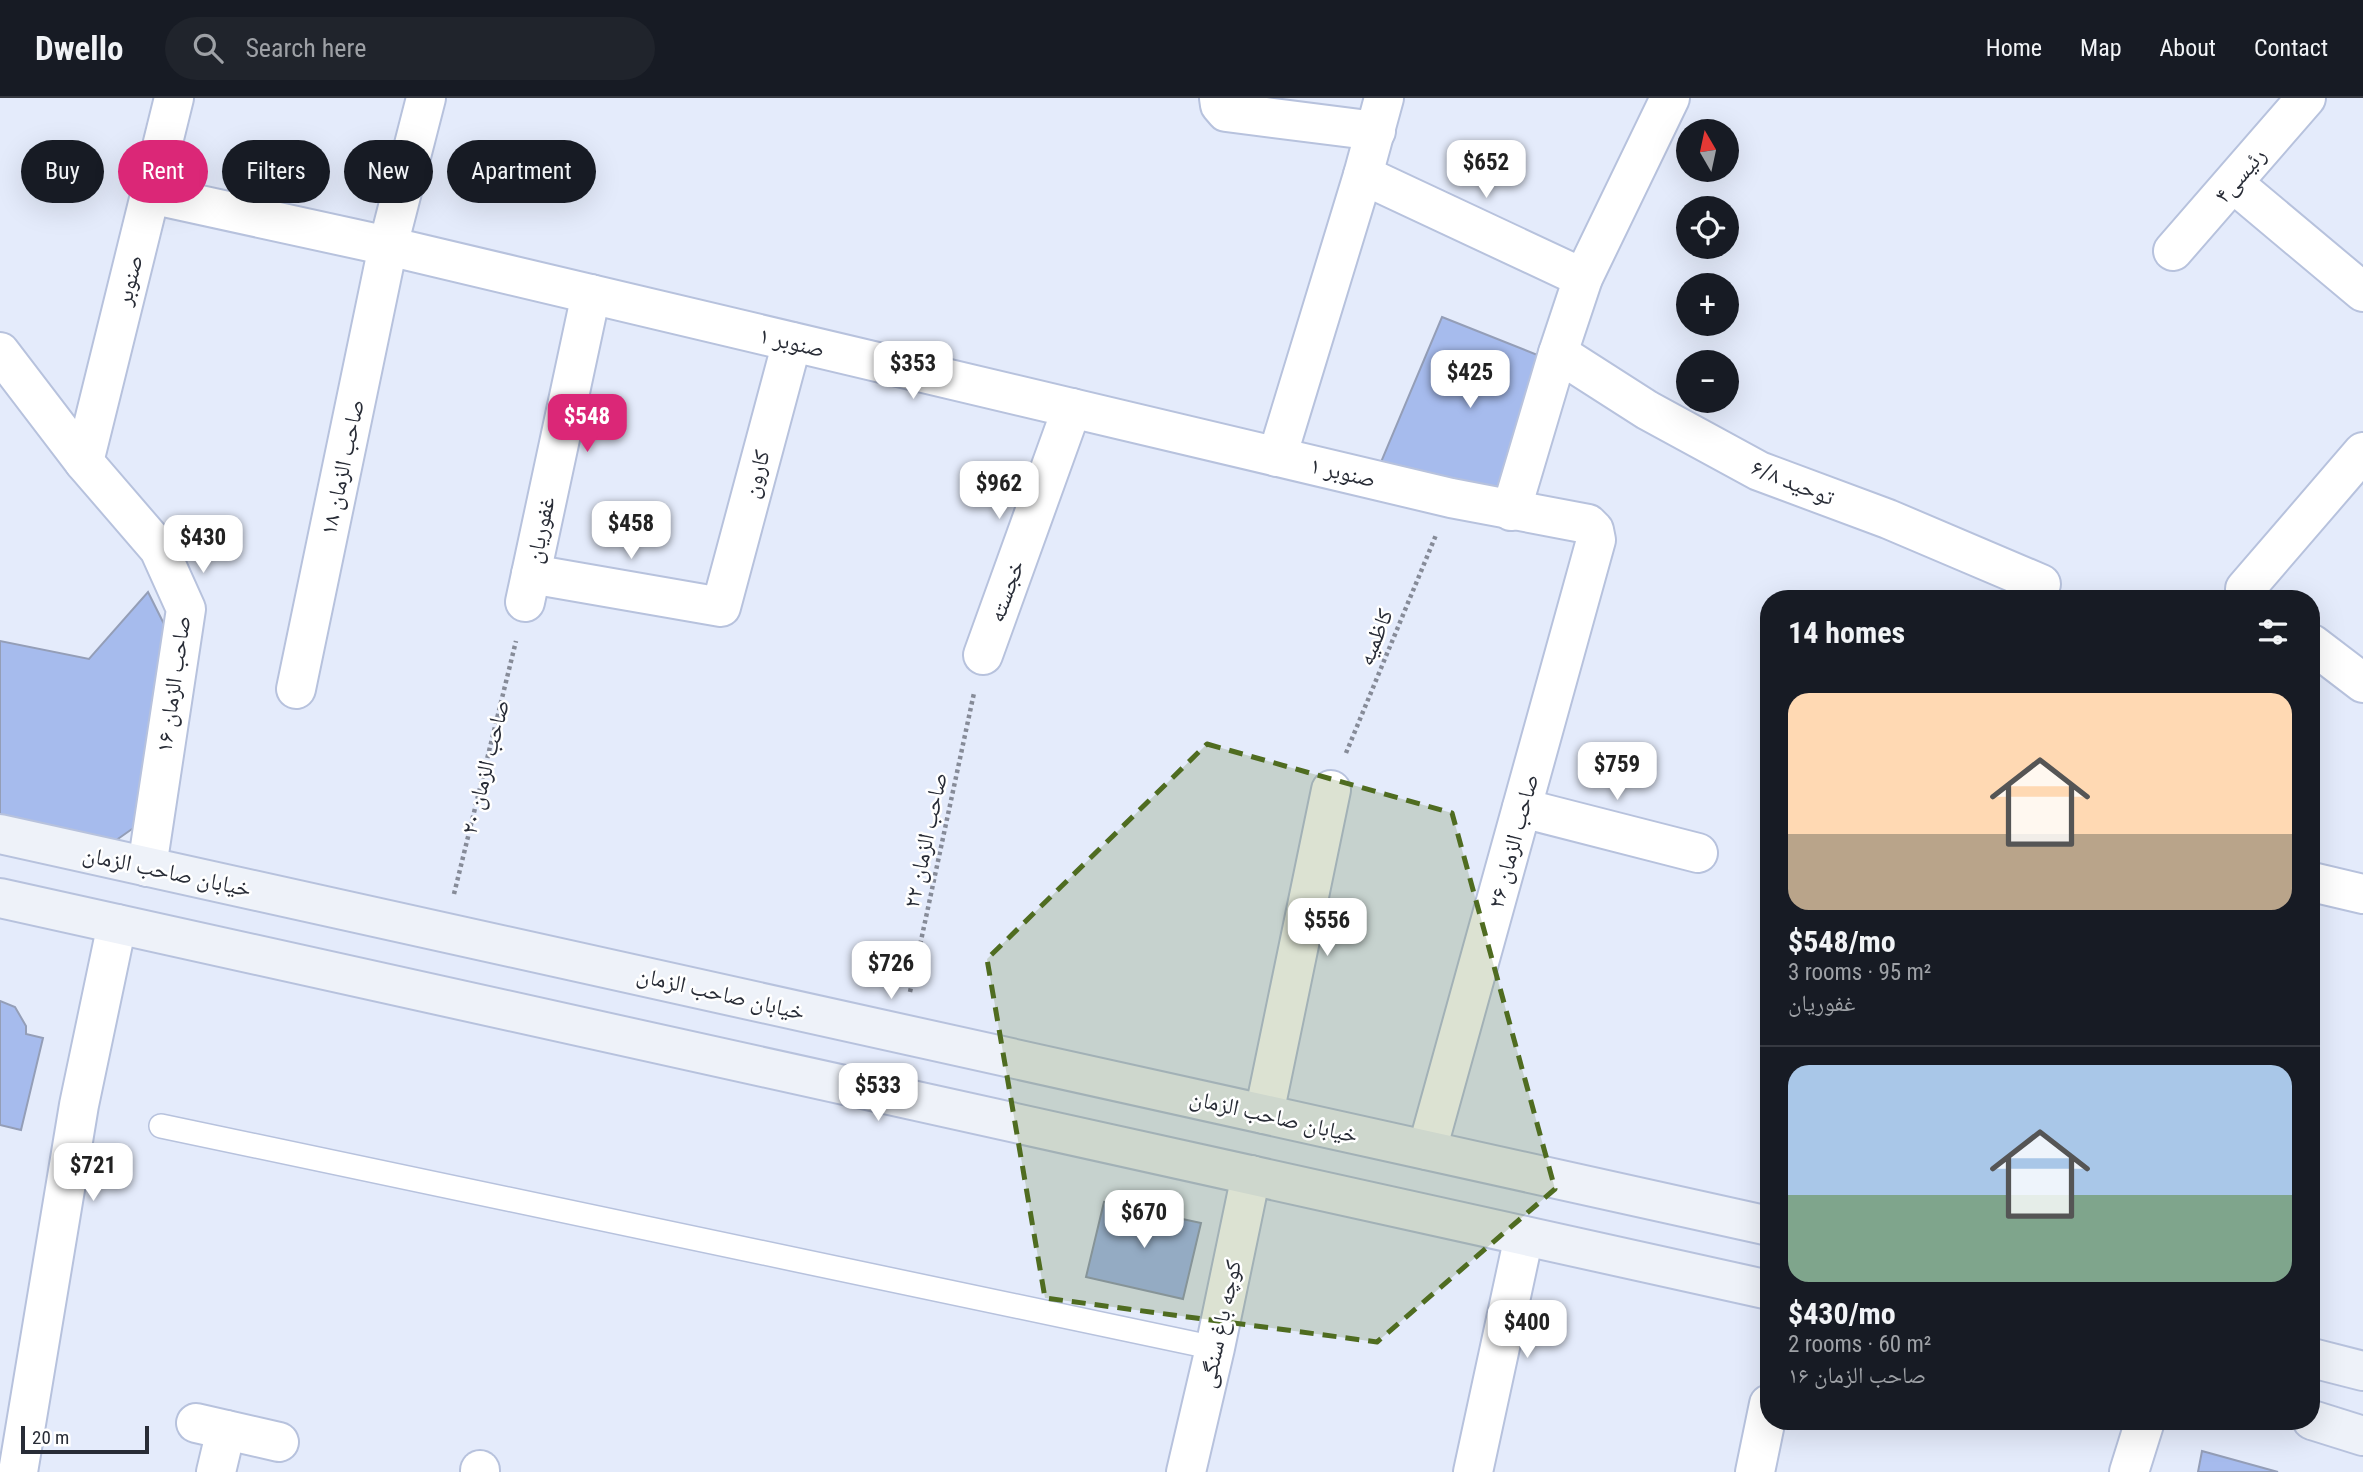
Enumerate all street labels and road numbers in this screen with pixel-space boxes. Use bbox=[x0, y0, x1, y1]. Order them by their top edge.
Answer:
street label: رئیسی۴ bbox=[2209, 142, 2272, 209]
street label: صنوبر bbox=[110, 252, 149, 309]
street label: صنوبر ۱ bbox=[756, 322, 827, 363]
street label: صاحب الزمان ۱۸ bbox=[315, 397, 370, 537]
street label: کارون bbox=[737, 447, 776, 501]
street label: صنوبر ۱ bbox=[1307, 452, 1378, 493]
street label: توحید ۶/۸ bbox=[1747, 454, 1838, 511]
street label: غفوریان bbox=[520, 494, 561, 566]
street label: خجسته bbox=[983, 557, 1030, 626]
street label: کاظمیه bbox=[1352, 604, 1399, 669]
street label: صاحب الزمان ۱۶ bbox=[151, 614, 196, 754]
street label: صاحب الزمان ۲۰ bbox=[456, 697, 515, 837]
street label: صاحب الزمان ۲۲ bbox=[898, 770, 953, 910]
street label: صاحب الزمان ۲۶ bbox=[1483, 771, 1544, 911]
street label: خیابان صاحب الزمان bbox=[80, 840, 254, 903]
street label: خیابان صاحب الزمان bbox=[634, 961, 808, 1026]
street label: خیابان صاحب الزمان bbox=[1187, 1084, 1361, 1149]
street label: کوچه باغ سنگی bbox=[1194, 1257, 1248, 1391]

